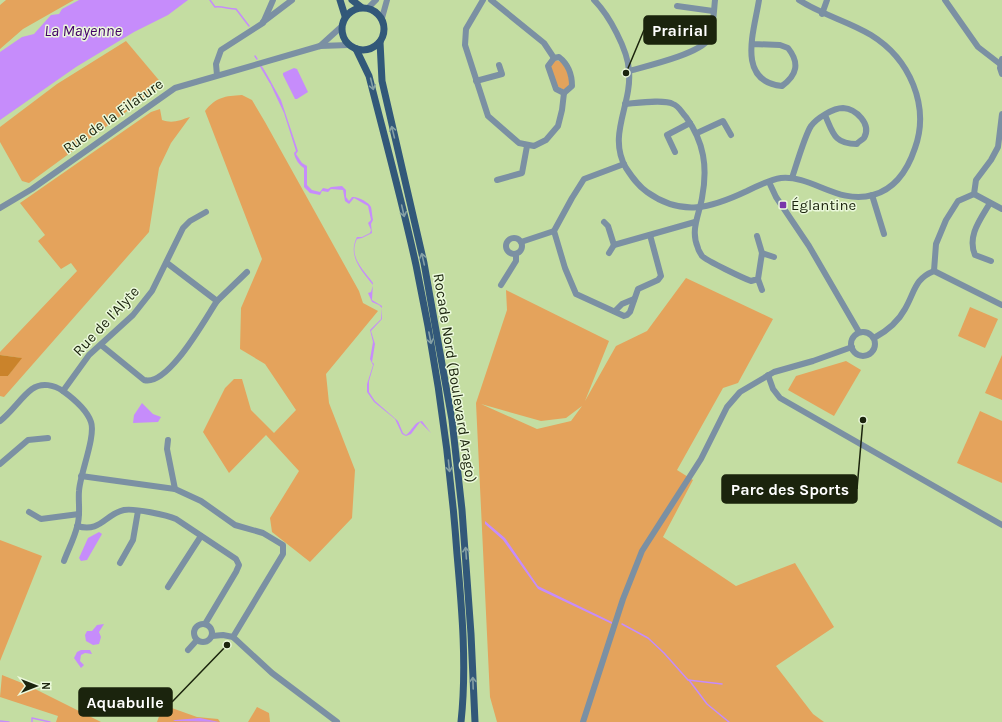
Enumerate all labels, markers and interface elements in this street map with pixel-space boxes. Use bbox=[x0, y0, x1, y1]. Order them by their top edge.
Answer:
callout: Prairial bbox=[644, 16, 716, 44]
water label: La Mayenne bbox=[44, 21, 122, 40]
text: Prairial bbox=[652, 21, 708, 40]
street label: Rue de la Filature bbox=[59, 75, 167, 157]
one-way arrow bbox=[368, 78, 376, 91]
one-way arrow bbox=[388, 126, 396, 139]
place label: Églantine bbox=[791, 196, 856, 214]
marker: Églantine bbox=[778, 200, 788, 210]
one-way arrow bbox=[400, 204, 407, 217]
one-way arrow bbox=[418, 253, 426, 266]
street label: Rocade Nord (Boulevard Arago) bbox=[430, 272, 480, 484]
street label: Rue de l'Alyte bbox=[69, 282, 143, 360]
one-way arrow bbox=[426, 331, 434, 344]
one-way arrow bbox=[445, 459, 453, 472]
callout: Parc des Sports bbox=[722, 475, 857, 503]
text: Parc des Sports bbox=[731, 480, 849, 499]
one-way arrow bbox=[462, 547, 469, 560]
north arrow bbox=[16, 666, 56, 706]
one-way arrow bbox=[469, 677, 477, 690]
text: N bbox=[39, 682, 52, 690]
callout: Aquabulle bbox=[79, 688, 172, 716]
text: Aquabulle bbox=[86, 693, 164, 712]

